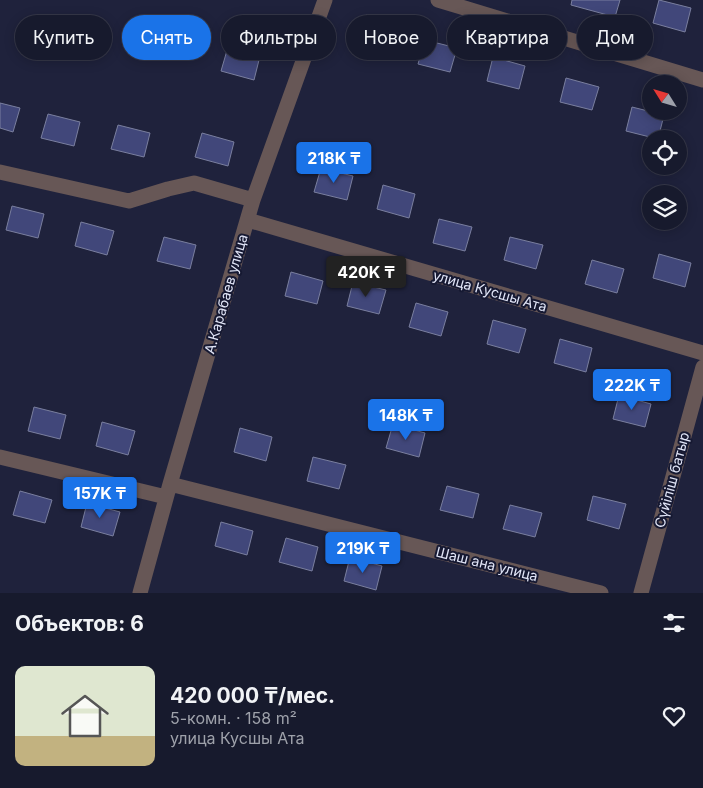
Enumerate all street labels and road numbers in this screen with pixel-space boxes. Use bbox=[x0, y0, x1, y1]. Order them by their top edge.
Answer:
street label: А.Карабаев улица bbox=[200, 232, 251, 356]
street label: улица Кусшы Ата bbox=[431, 266, 549, 315]
street label: Сүйіліш батыр bbox=[651, 430, 692, 530]
street label: Шаш ана улица bbox=[434, 543, 540, 584]

